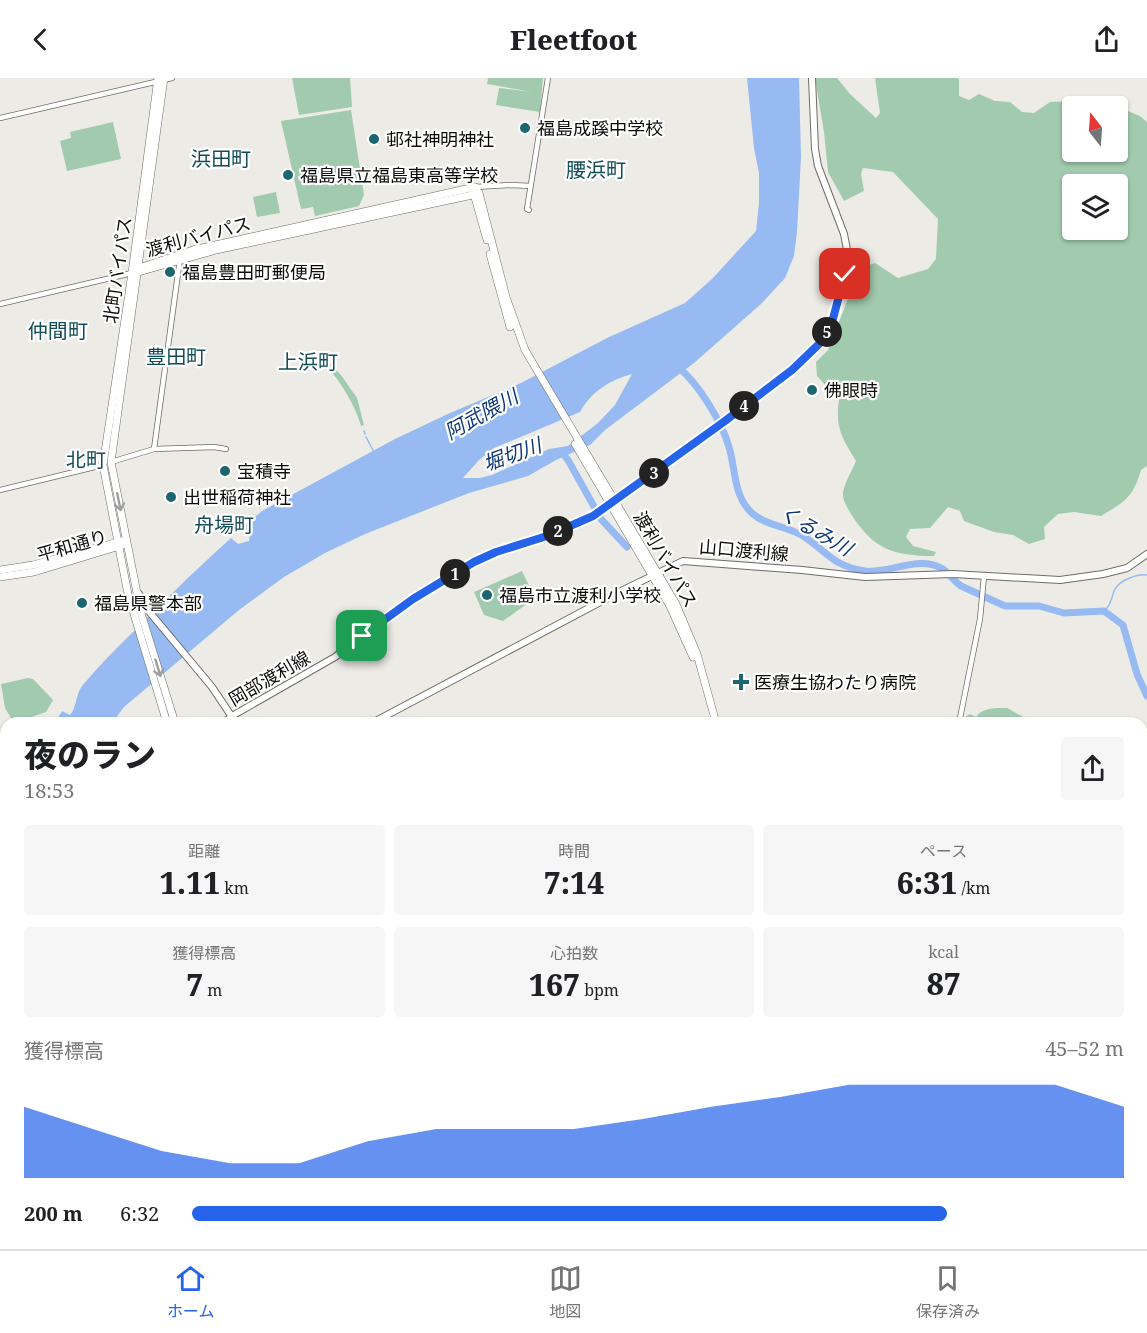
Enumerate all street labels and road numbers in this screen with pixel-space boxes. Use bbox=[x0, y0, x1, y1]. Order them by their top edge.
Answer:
street label: 渡利バイパス bbox=[143, 210, 253, 262]
street label: 北町バイパス bbox=[98, 215, 136, 325]
street label: 渡利バイパス bbox=[629, 506, 703, 612]
street label: 平和通り bbox=[34, 524, 110, 566]
street label: 山口渡利線 bbox=[698, 534, 790, 566]
street label: 岡部渡利線 bbox=[224, 645, 314, 711]

